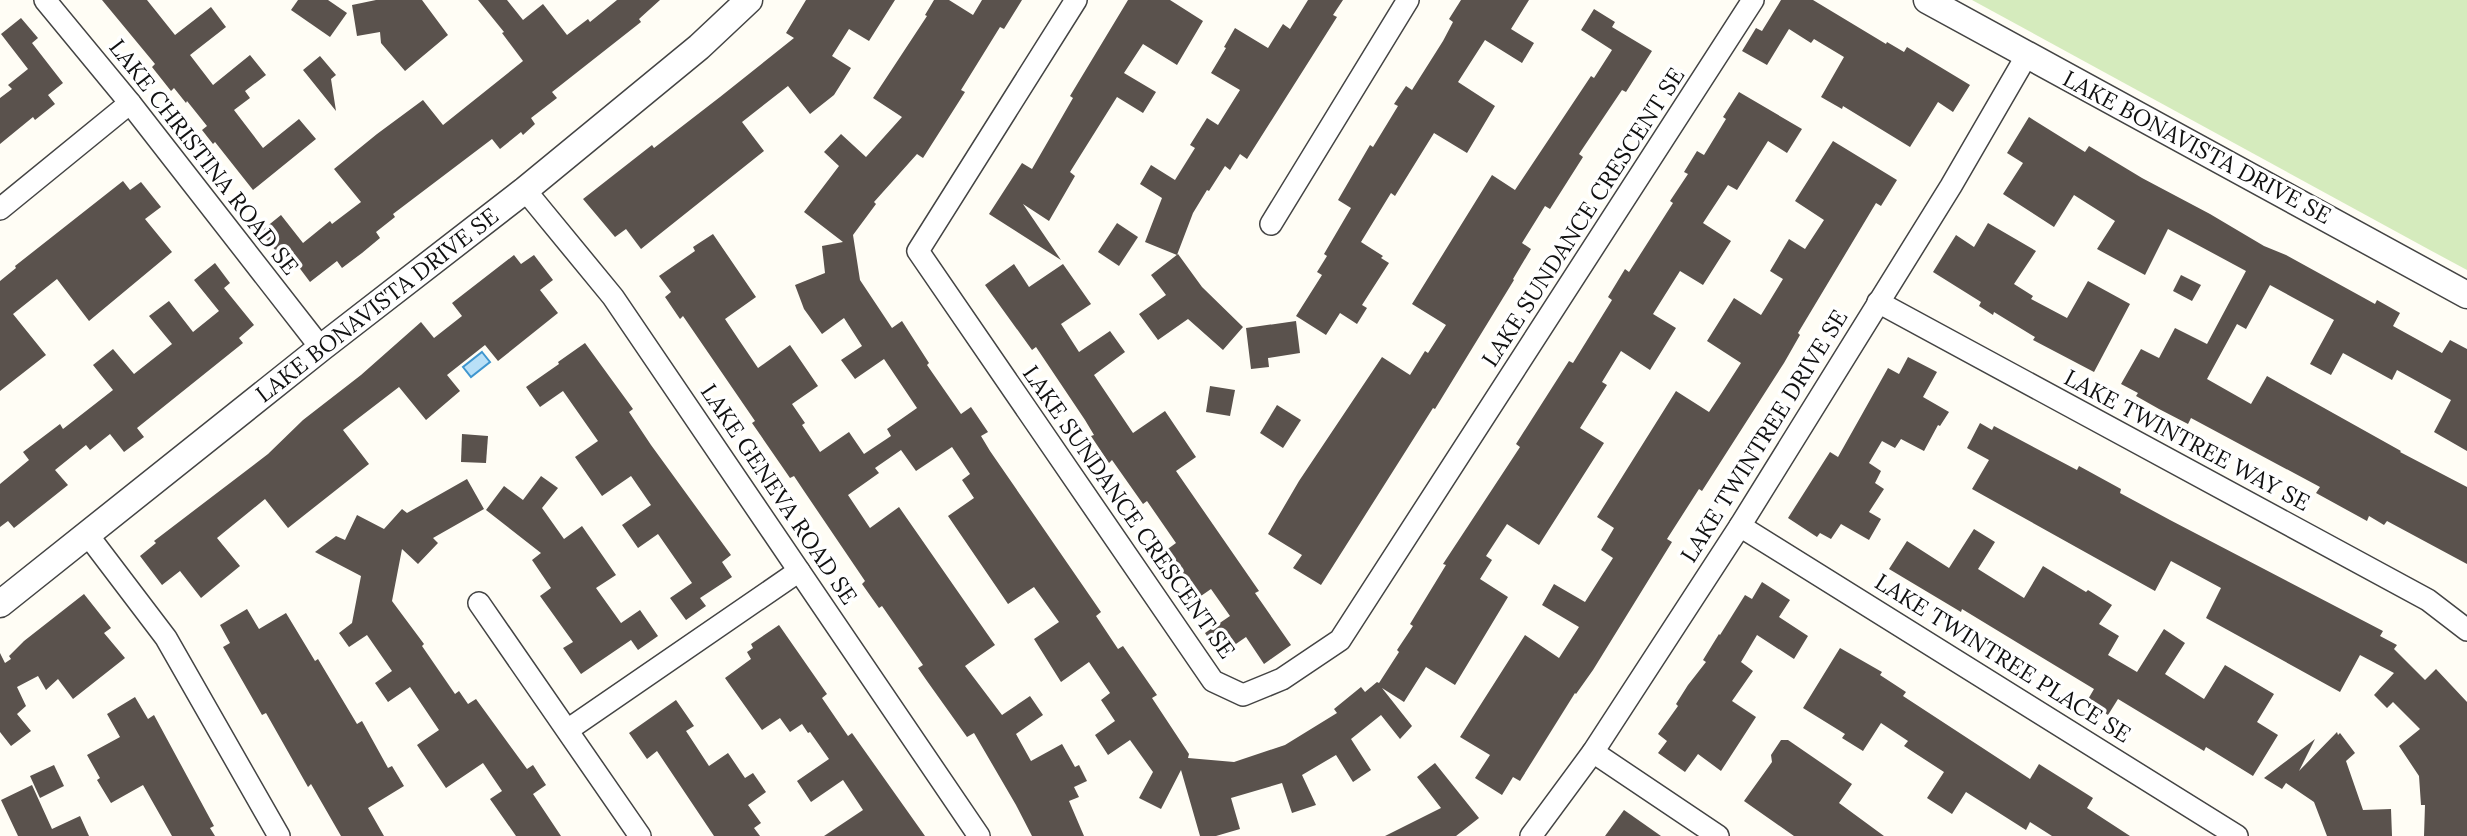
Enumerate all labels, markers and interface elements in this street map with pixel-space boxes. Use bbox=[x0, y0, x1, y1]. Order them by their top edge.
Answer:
street label: LAKE CHRISTINA ROAD SE bbox=[103, 33, 305, 280]
street label: LAKE SUNDANCE CRESCENT SE bbox=[1475, 62, 1690, 372]
street label: LAKE BONAVISTA DRIVE SE bbox=[2058, 63, 2336, 230]
street label: LAKE BONAVISTA DRIVE SE bbox=[250, 201, 504, 408]
street label: LAKE TWINTREE DRIVE SE bbox=[1674, 304, 1853, 567]
street label: LAKE SUNDANCE CRESCENT SE bbox=[1017, 360, 1242, 664]
street label: LAKE TWINTREE WAY SE bbox=[2059, 362, 2315, 517]
street label: LAKE GENEVA ROAD SE bbox=[695, 378, 864, 609]
street label: LAKE TWINTREE PLACE SE bbox=[1870, 567, 2137, 748]

